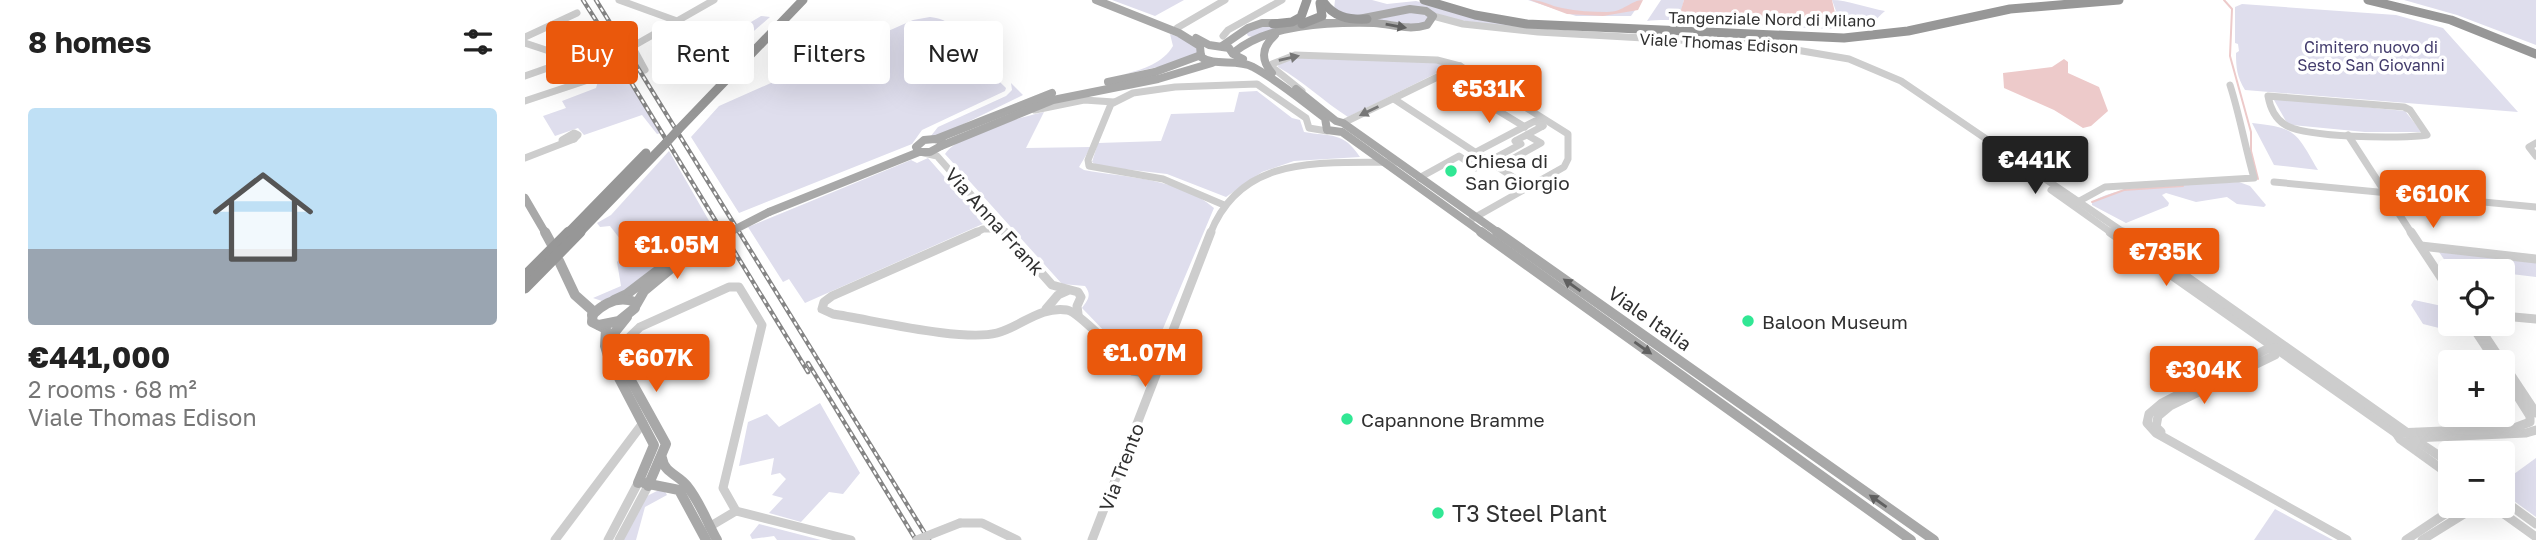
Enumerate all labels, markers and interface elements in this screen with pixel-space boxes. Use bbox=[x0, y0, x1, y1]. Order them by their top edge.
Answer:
street label: Tangenziale Nord di Milano bbox=[1668, 7, 1876, 31]
chip: Buy bbox=[546, 21, 638, 84]
chip: Rent bbox=[652, 21, 754, 84]
chip: Filters bbox=[768, 21, 890, 84]
chip: New bbox=[904, 21, 1003, 84]
one-way arrow bbox=[1385, 21, 1407, 32]
icon: filters bbox=[459, 23, 497, 61]
text: 8 homes bbox=[28, 24, 152, 60]
street label: Viale Thomas Edison bbox=[1639, 29, 1799, 57]
park label: Cimitero nuovo di Sesto San Giovanni bbox=[2297, 37, 2445, 75]
one-way arrow bbox=[1278, 52, 1300, 63]
pin: €531K bbox=[1440, 66, 1538, 125]
text: €531K bbox=[1453, 74, 1525, 102]
one-way arrow bbox=[1359, 105, 1379, 117]
pin: €441K bbox=[1986, 136, 2084, 196]
text: €441K bbox=[1998, 145, 2072, 173]
place label: Chiesa di San Giorgio bbox=[1465, 149, 1570, 194]
icon: home bbox=[200, 154, 326, 280]
street label: Via Anna Frank bbox=[941, 163, 1049, 280]
marker: Chiesa di San Giorgio bbox=[1443, 163, 1459, 179]
pin: €610K bbox=[2384, 170, 2482, 230]
text: €610K bbox=[2396, 179, 2470, 207]
pin: €1.05M bbox=[620, 222, 734, 281]
pin: €735K bbox=[2117, 229, 2215, 288]
text: €1.05M bbox=[635, 230, 719, 258]
text: €735K bbox=[2129, 237, 2203, 265]
map controls bbox=[2438, 259, 2515, 518]
button: locate bbox=[2438, 259, 2515, 336]
one-way arrow bbox=[1563, 278, 1581, 292]
street label: Viale Italia bbox=[1604, 281, 1696, 355]
place label: Baloon Museum bbox=[1762, 310, 1908, 333]
marker: Baloon Museum bbox=[1740, 313, 1756, 329]
pin: €1.07M bbox=[1088, 330, 1202, 389]
pin: €607K bbox=[607, 334, 705, 394]
text: €1.07M bbox=[1103, 338, 1187, 366]
text: €441,000 bbox=[28, 339, 170, 375]
one-way arrow bbox=[1634, 341, 1652, 355]
text: €607K bbox=[619, 343, 693, 371]
pin: €304K bbox=[2155, 346, 2253, 406]
button: + bbox=[2438, 350, 2515, 427]
text: €304K bbox=[2166, 355, 2242, 383]
text: 2 rooms · 68 m² bbox=[28, 375, 197, 403]
text: Viale Thomas Edison bbox=[28, 403, 257, 431]
place label: Capannone Bramme bbox=[1361, 408, 1545, 431]
marker: Capannone Bramme bbox=[1339, 411, 1355, 427]
street label: Via Trento bbox=[1094, 420, 1148, 514]
button: − bbox=[2438, 441, 2515, 518]
one-way arrow bbox=[1869, 494, 1887, 508]
place label: T3 Steel Plant bbox=[1452, 499, 1607, 527]
marker: T3 Steel Plant bbox=[1430, 505, 1446, 521]

